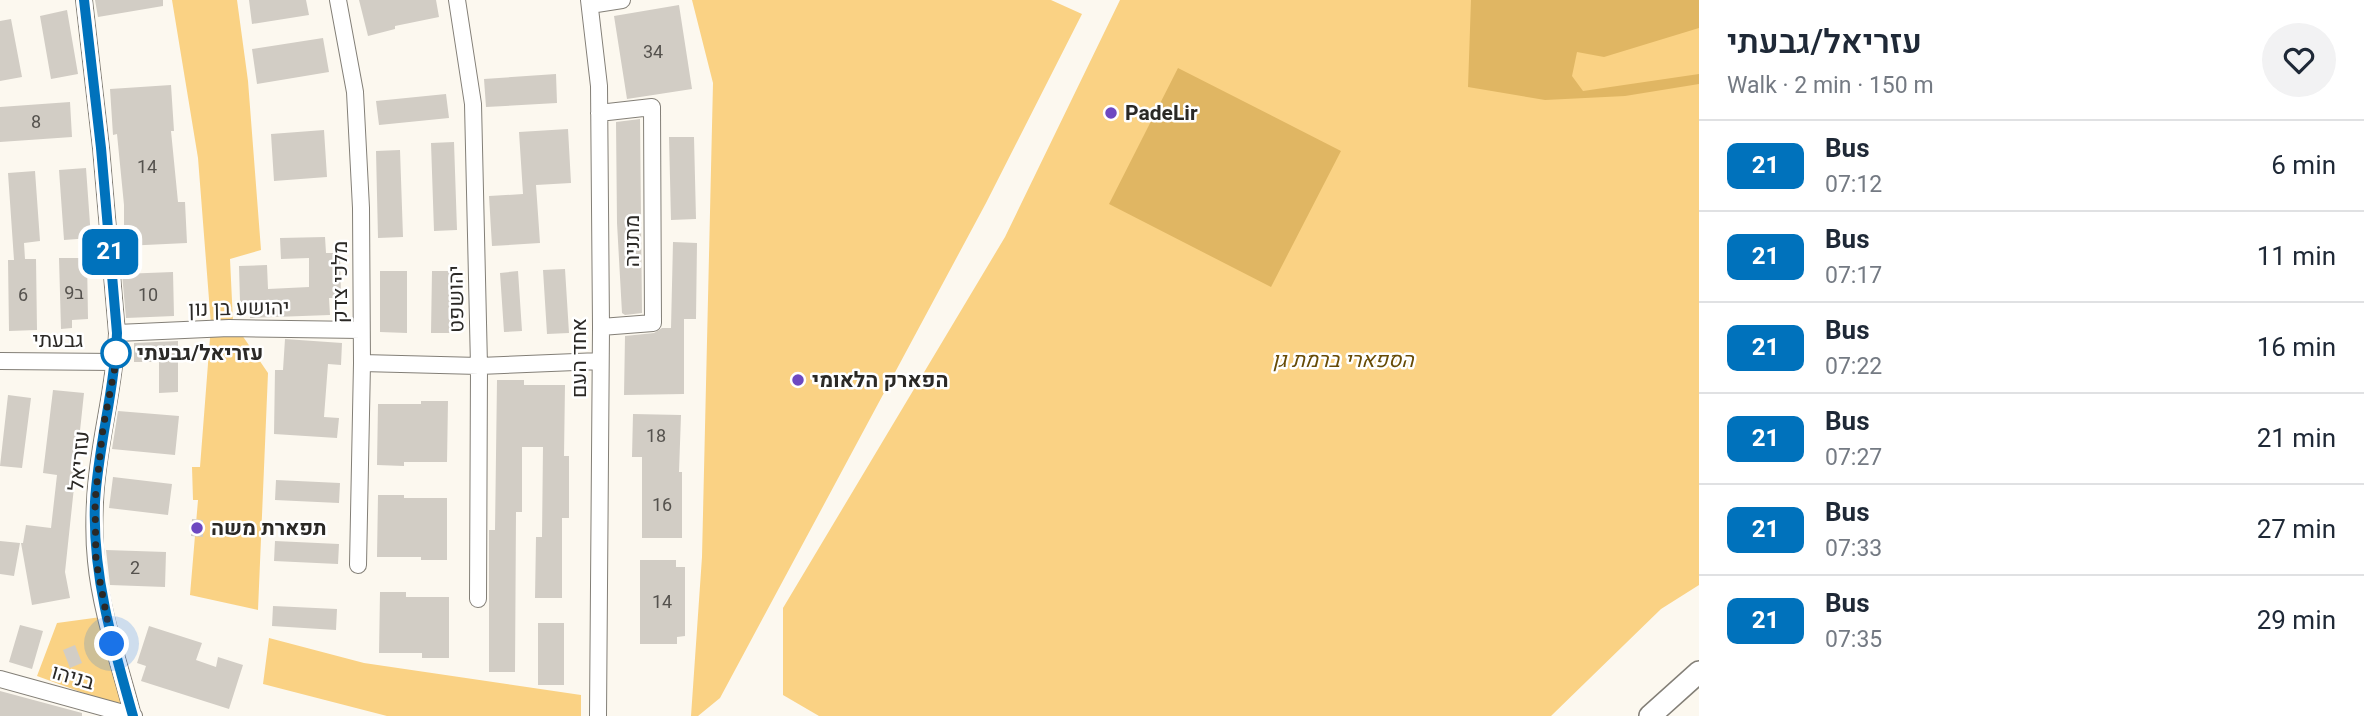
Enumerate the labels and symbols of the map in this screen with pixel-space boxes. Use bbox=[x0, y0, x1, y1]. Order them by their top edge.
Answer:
house number: 34 bbox=[643, 39, 663, 66]
place label: PadeLir bbox=[1125, 98, 1198, 129]
marker: PadeLir bbox=[1103, 105, 1119, 121]
house number: 8 bbox=[31, 109, 41, 136]
house number: 14 bbox=[137, 154, 157, 181]
street label: מתניה bbox=[617, 215, 648, 267]
line badge: 21 bbox=[78, 229, 142, 275]
street label: מלכי צדק bbox=[325, 241, 356, 323]
street label: יהושפט bbox=[440, 265, 473, 333]
house number: 9ב bbox=[64, 280, 84, 307]
house number: 6 bbox=[18, 282, 28, 309]
house number: 10 bbox=[138, 282, 158, 309]
street label: יהושע בן נון bbox=[188, 292, 290, 325]
street label: אחד העם bbox=[564, 318, 595, 398]
street label: גבעתי bbox=[33, 325, 83, 356]
marker: עזריאל/גבעתי bbox=[101, 338, 131, 368]
place label: עזריאל/גבעתי bbox=[137, 338, 263, 369]
park label: הספארי ברמת גן bbox=[1272, 345, 1415, 376]
place label: הפארק הלאומי bbox=[812, 365, 948, 396]
marker: הפארק הלאומי bbox=[790, 372, 806, 388]
house number: 18 bbox=[646, 423, 666, 450]
street label: עזריאל bbox=[61, 429, 98, 493]
house number: 16 bbox=[652, 492, 672, 519]
place label: תפארת משה bbox=[211, 513, 327, 544]
marker: תפארת משה bbox=[189, 520, 205, 536]
house number: 2 bbox=[130, 555, 140, 582]
house number: 14 bbox=[652, 589, 672, 616]
your location bbox=[94, 626, 129, 661]
street label: בניהו bbox=[48, 657, 98, 698]

